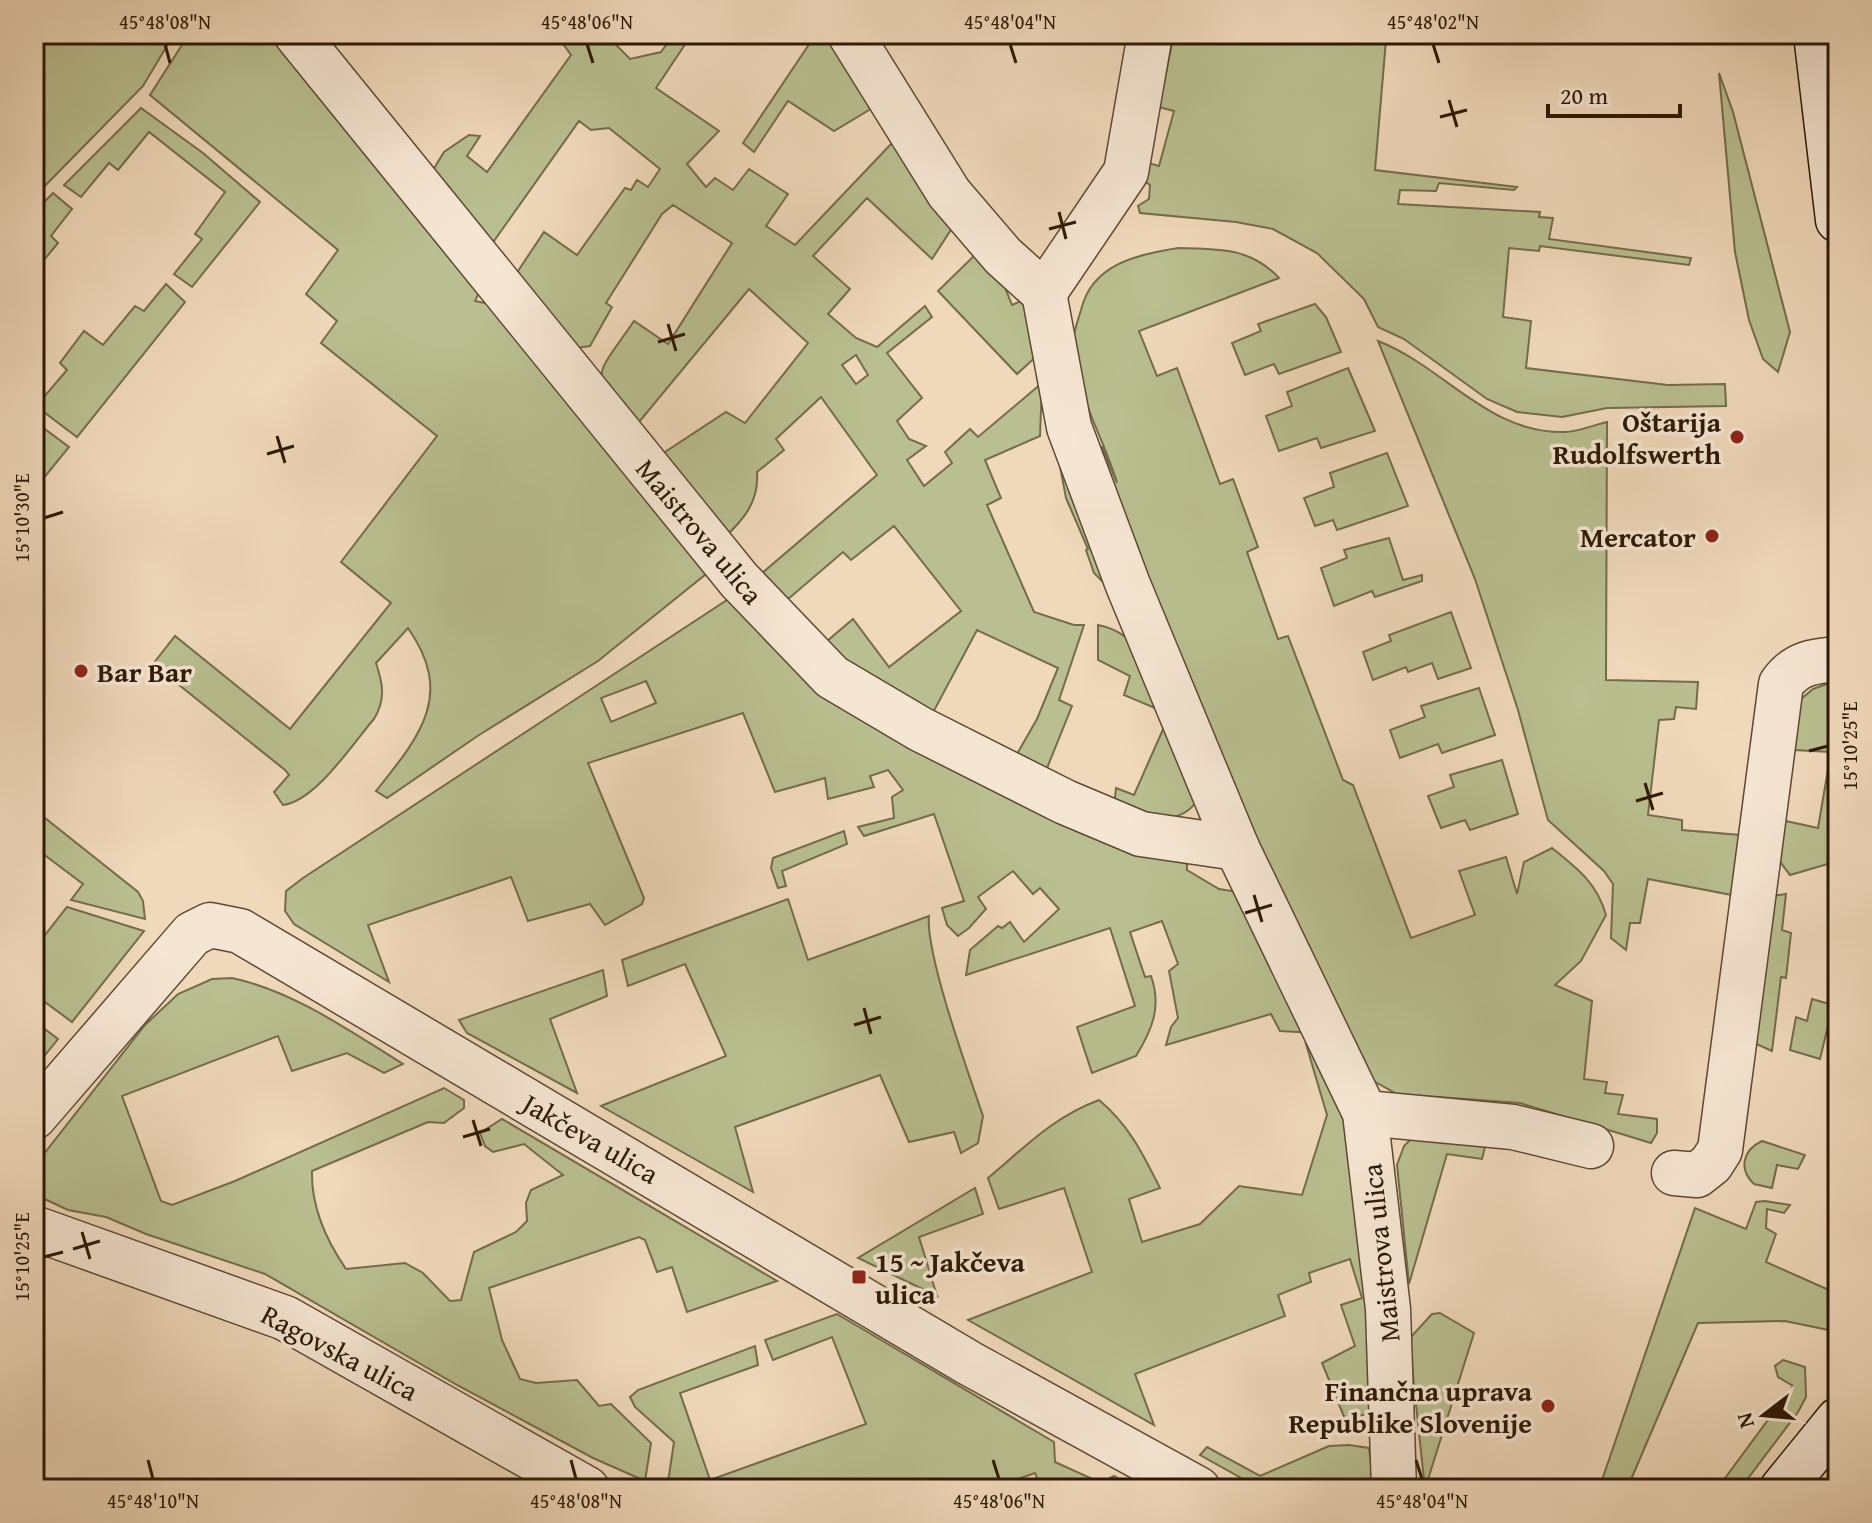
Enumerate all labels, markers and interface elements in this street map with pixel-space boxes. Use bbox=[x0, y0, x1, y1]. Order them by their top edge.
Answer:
text: 45°48'08"N bbox=[119, 7, 211, 36]
text: 45°48'06"N bbox=[541, 7, 633, 36]
text: 45°48'04"N bbox=[964, 7, 1056, 36]
text: 45°48'02"N bbox=[1387, 7, 1479, 36]
scale bar bbox=[1548, 68, 1680, 118]
text: 20 m bbox=[1560, 78, 1608, 113]
place label: Oštarija Rudolfswerth bbox=[1553, 401, 1722, 474]
marker: Oštarija Rudolfswerth bbox=[1728, 428, 1746, 446]
street label: Maistrova ulica bbox=[627, 449, 774, 613]
text: 15°10'30"E bbox=[7, 474, 36, 562]
place label: Mercator bbox=[1580, 516, 1696, 557]
marker: Mercator bbox=[1703, 527, 1721, 545]
place label: Bar Bar bbox=[97, 651, 192, 692]
marker: Bar Bar bbox=[72, 662, 90, 680]
text: 15°10'25"E bbox=[1835, 702, 1864, 790]
street label: Jakčeva ulica bbox=[513, 1081, 667, 1194]
street label: Maistrova ulica bbox=[1350, 1161, 1410, 1344]
text: 15°10'25"E bbox=[7, 1213, 36, 1301]
place label: 15 ~ Jakčeva ulica bbox=[875, 1241, 1025, 1314]
marker: 15 ~ Jakčeva ulica bbox=[850, 1268, 868, 1286]
street label: Ragovska ulica bbox=[254, 1293, 426, 1411]
place label: Finančna uprava Republike Slovenije bbox=[1288, 1370, 1533, 1443]
north arrow bbox=[1724, 1375, 1804, 1455]
marker: Finančna uprava Republike Slovenije bbox=[1539, 1397, 1557, 1415]
text: N bbox=[1727, 1409, 1762, 1432]
text: 45°48'10"N bbox=[107, 1486, 199, 1515]
text: 45°48'08"N bbox=[530, 1486, 622, 1515]
text: 45°48'06"N bbox=[953, 1486, 1045, 1515]
text: 45°48'04"N bbox=[1376, 1486, 1468, 1515]

